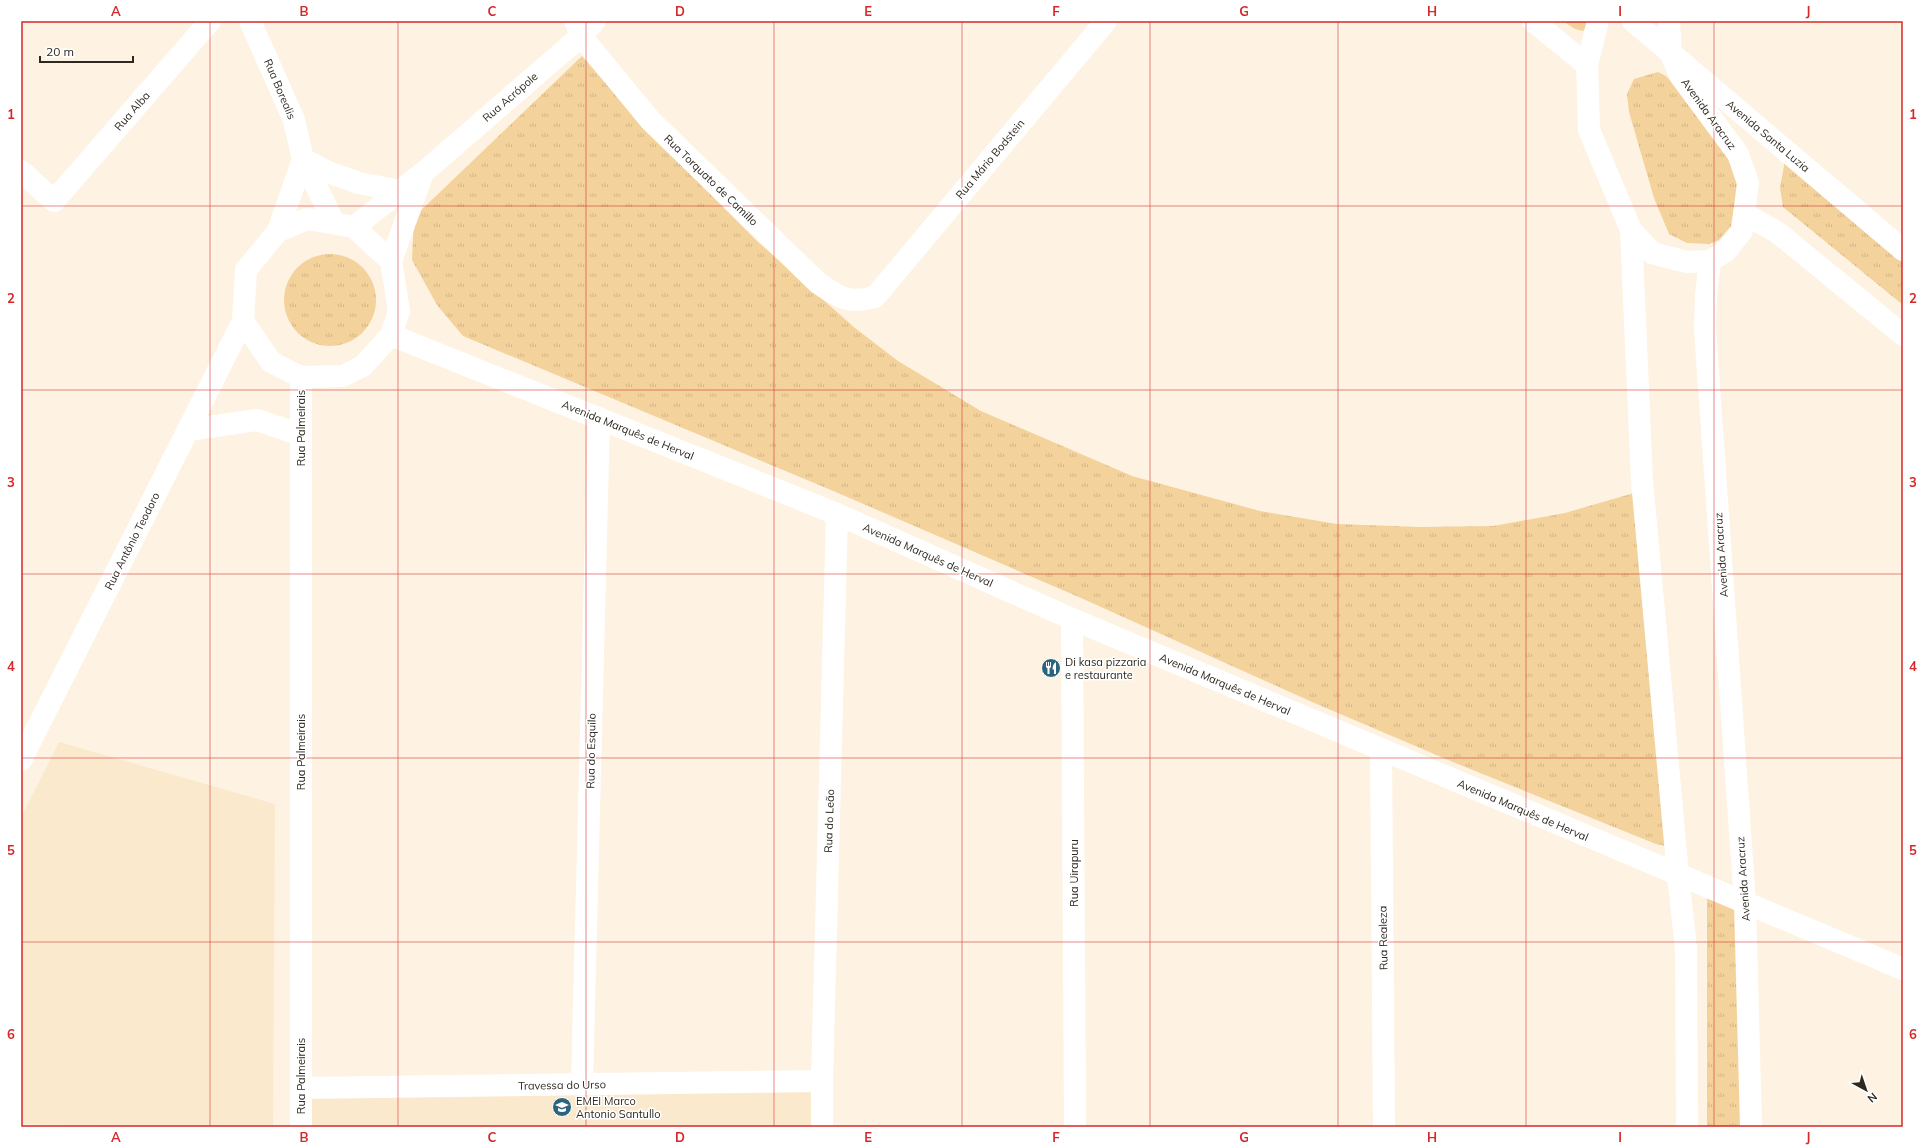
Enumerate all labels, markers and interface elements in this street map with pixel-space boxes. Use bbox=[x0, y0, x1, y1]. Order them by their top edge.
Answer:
text: A bbox=[111, 3, 121, 19]
text: B bbox=[300, 3, 309, 19]
text: C bbox=[488, 3, 497, 19]
text: D bbox=[675, 3, 685, 19]
text: E bbox=[864, 3, 872, 19]
text: F bbox=[1052, 3, 1060, 19]
text: G bbox=[1239, 3, 1249, 19]
text: H bbox=[1427, 3, 1437, 19]
text: I bbox=[1618, 3, 1622, 19]
text: J bbox=[1806, 3, 1810, 19]
scale bar bbox=[40, 38, 133, 64]
text: 20 m bbox=[46, 44, 74, 59]
street label: Rua Borealis bbox=[261, 57, 299, 121]
street label: Rua Acrópole bbox=[480, 69, 540, 125]
street label: Avenida Aracruz bbox=[1678, 76, 1740, 153]
street label: Rua Alba bbox=[111, 89, 153, 133]
street label: Avenida Santa Luzia bbox=[1723, 97, 1813, 175]
text: 1 bbox=[7, 106, 15, 122]
text: 1 bbox=[1909, 106, 1917, 122]
street label: Rua Mário Bodstein bbox=[953, 116, 1027, 202]
street label: Rua Torquato de Camillo bbox=[661, 132, 761, 228]
text: 2 bbox=[7, 290, 15, 306]
text: 2 bbox=[1909, 290, 1917, 306]
street label: Rua Palmeirais bbox=[294, 390, 308, 466]
street label: Avenida Marquês de Herval bbox=[560, 397, 696, 463]
text: 3 bbox=[7, 474, 15, 490]
text: 3 bbox=[1909, 474, 1917, 490]
street label: Rua Antônio Teodoro bbox=[101, 490, 163, 592]
street label: Avenida Aracruz bbox=[1711, 512, 1731, 598]
street label: Avenida Marquês de Herval bbox=[861, 520, 995, 590]
street label: Avenida Marquês de Herval bbox=[1157, 650, 1293, 718]
place label: Di kasa pizzaria e restaurante bbox=[1065, 655, 1146, 682]
restaurant icon: Di kasa pizzaria e restaurante bbox=[1040, 657, 1062, 679]
text: 4 bbox=[7, 658, 15, 674]
text: 4 bbox=[1909, 658, 1917, 674]
street label: Rua do Esquilo bbox=[583, 713, 599, 789]
street label: Rua Palmeirais bbox=[294, 714, 308, 790]
street label: Avenida Marquês de Herval bbox=[1455, 776, 1591, 844]
street label: Rua do Leão bbox=[821, 789, 837, 853]
street label: Avenida Aracruz bbox=[1733, 836, 1753, 922]
street label: Rua Uirapuru bbox=[1067, 839, 1081, 907]
text: 5 bbox=[7, 842, 15, 858]
text: 5 bbox=[1909, 842, 1917, 858]
street label: Rua Realeza bbox=[1375, 906, 1391, 970]
text: 6 bbox=[7, 1026, 15, 1042]
text: 6 bbox=[1909, 1026, 1917, 1042]
street label: Rua Palmeirais bbox=[294, 1038, 308, 1114]
north arrow bbox=[1846, 1070, 1886, 1110]
street label: Travessa do Urso bbox=[518, 1077, 606, 1093]
text: N bbox=[1865, 1090, 1880, 1106]
place label: EMEI Marco Antonio Santullo bbox=[576, 1094, 660, 1121]
school or university icon: EMEI Marco Antonio Santullo bbox=[551, 1096, 573, 1118]
text: A bbox=[111, 1129, 121, 1145]
text: B bbox=[300, 1129, 309, 1145]
text: C bbox=[488, 1129, 497, 1145]
text: D bbox=[675, 1129, 685, 1145]
text: E bbox=[864, 1129, 872, 1145]
text: F bbox=[1052, 1129, 1060, 1145]
text: G bbox=[1239, 1129, 1249, 1145]
text: H bbox=[1427, 1129, 1437, 1145]
text: I bbox=[1618, 1129, 1622, 1145]
text: J bbox=[1806, 1129, 1810, 1145]

